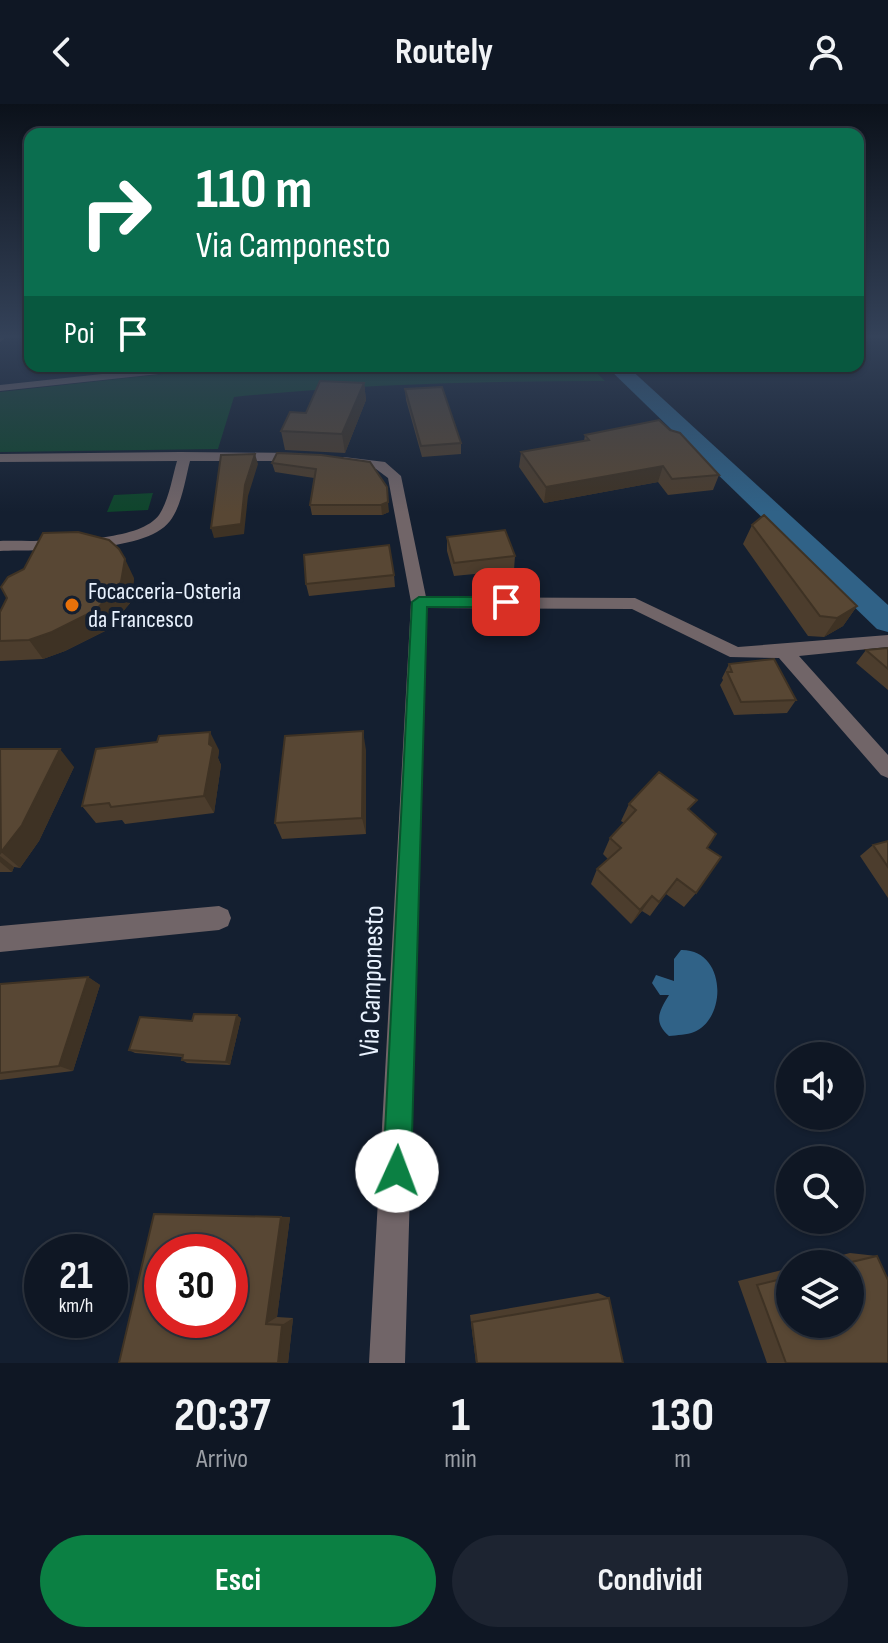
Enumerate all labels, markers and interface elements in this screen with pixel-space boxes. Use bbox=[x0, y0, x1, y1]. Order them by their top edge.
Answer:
icon: back bbox=[40, 30, 84, 74]
icon: person bbox=[804, 30, 848, 74]
text: Routely bbox=[395, 31, 493, 74]
text: 110 m bbox=[196, 157, 312, 224]
icon: right bbox=[64, 160, 168, 264]
text: Via Camponesto bbox=[196, 225, 391, 268]
icon: arrive bbox=[111, 312, 155, 356]
text: Poi bbox=[64, 316, 95, 352]
pin bbox=[472, 568, 540, 636]
place label: Focacceria-Osteria da Francesco bbox=[88, 577, 241, 634]
icon: arrive bbox=[484, 580, 528, 624]
marker: Focacceria-Osteria da Francesco bbox=[63, 596, 81, 614]
street label: Via Camponesto bbox=[353, 905, 391, 1057]
map controls bbox=[776, 1042, 864, 1338]
button: sound bbox=[776, 1042, 864, 1130]
position arrow bbox=[355, 1129, 439, 1213]
button: search bbox=[776, 1146, 864, 1234]
speed limit sign: 30 bbox=[144, 1234, 248, 1338]
button: layers bbox=[776, 1250, 864, 1338]
text: 21 bbox=[59, 1252, 93, 1300]
text: km/h bbox=[59, 1294, 93, 1318]
text: 20:37 bbox=[174, 1387, 270, 1444]
text: 1 bbox=[451, 1387, 470, 1444]
text: 130 bbox=[651, 1387, 714, 1444]
text: Arrivo bbox=[196, 1444, 248, 1475]
text: min bbox=[444, 1444, 477, 1475]
text: m bbox=[674, 1444, 691, 1475]
button: Esci bbox=[40, 1535, 436, 1627]
button: Condividi bbox=[452, 1535, 848, 1627]

